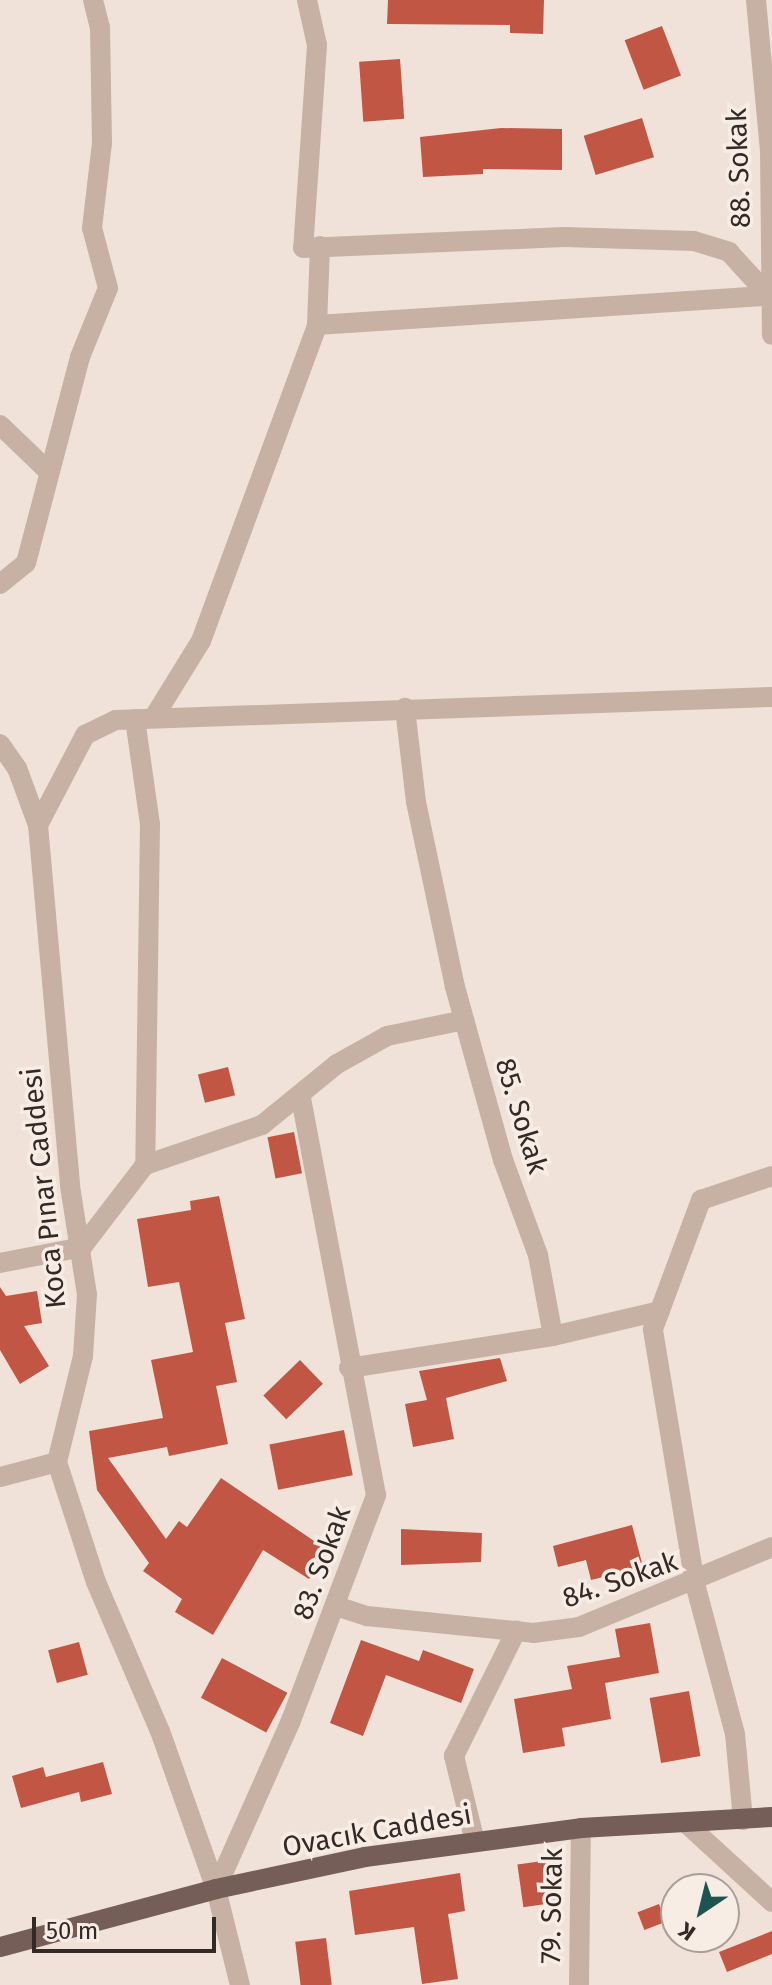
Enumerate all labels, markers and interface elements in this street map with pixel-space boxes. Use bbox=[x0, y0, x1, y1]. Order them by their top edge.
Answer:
street label: 88. Sokak bbox=[720, 107, 758, 229]
street label: 85. Sokak bbox=[488, 1054, 554, 1178]
street label: Koca Pınar Caddesi bbox=[15, 1066, 73, 1310]
street label: 83. Sokak bbox=[286, 1502, 358, 1624]
street label: 84. Sokak bbox=[558, 1545, 682, 1615]
street label: Ovacık Caddesi bbox=[280, 1798, 474, 1864]
street label: 79. Sokak bbox=[534, 1848, 570, 1964]
north arrow bbox=[660, 1873, 740, 1953]
scale bar bbox=[36, 1901, 220, 1951]
text: K bbox=[674, 1916, 701, 1946]
text: 50 m bbox=[46, 1917, 98, 1945]

